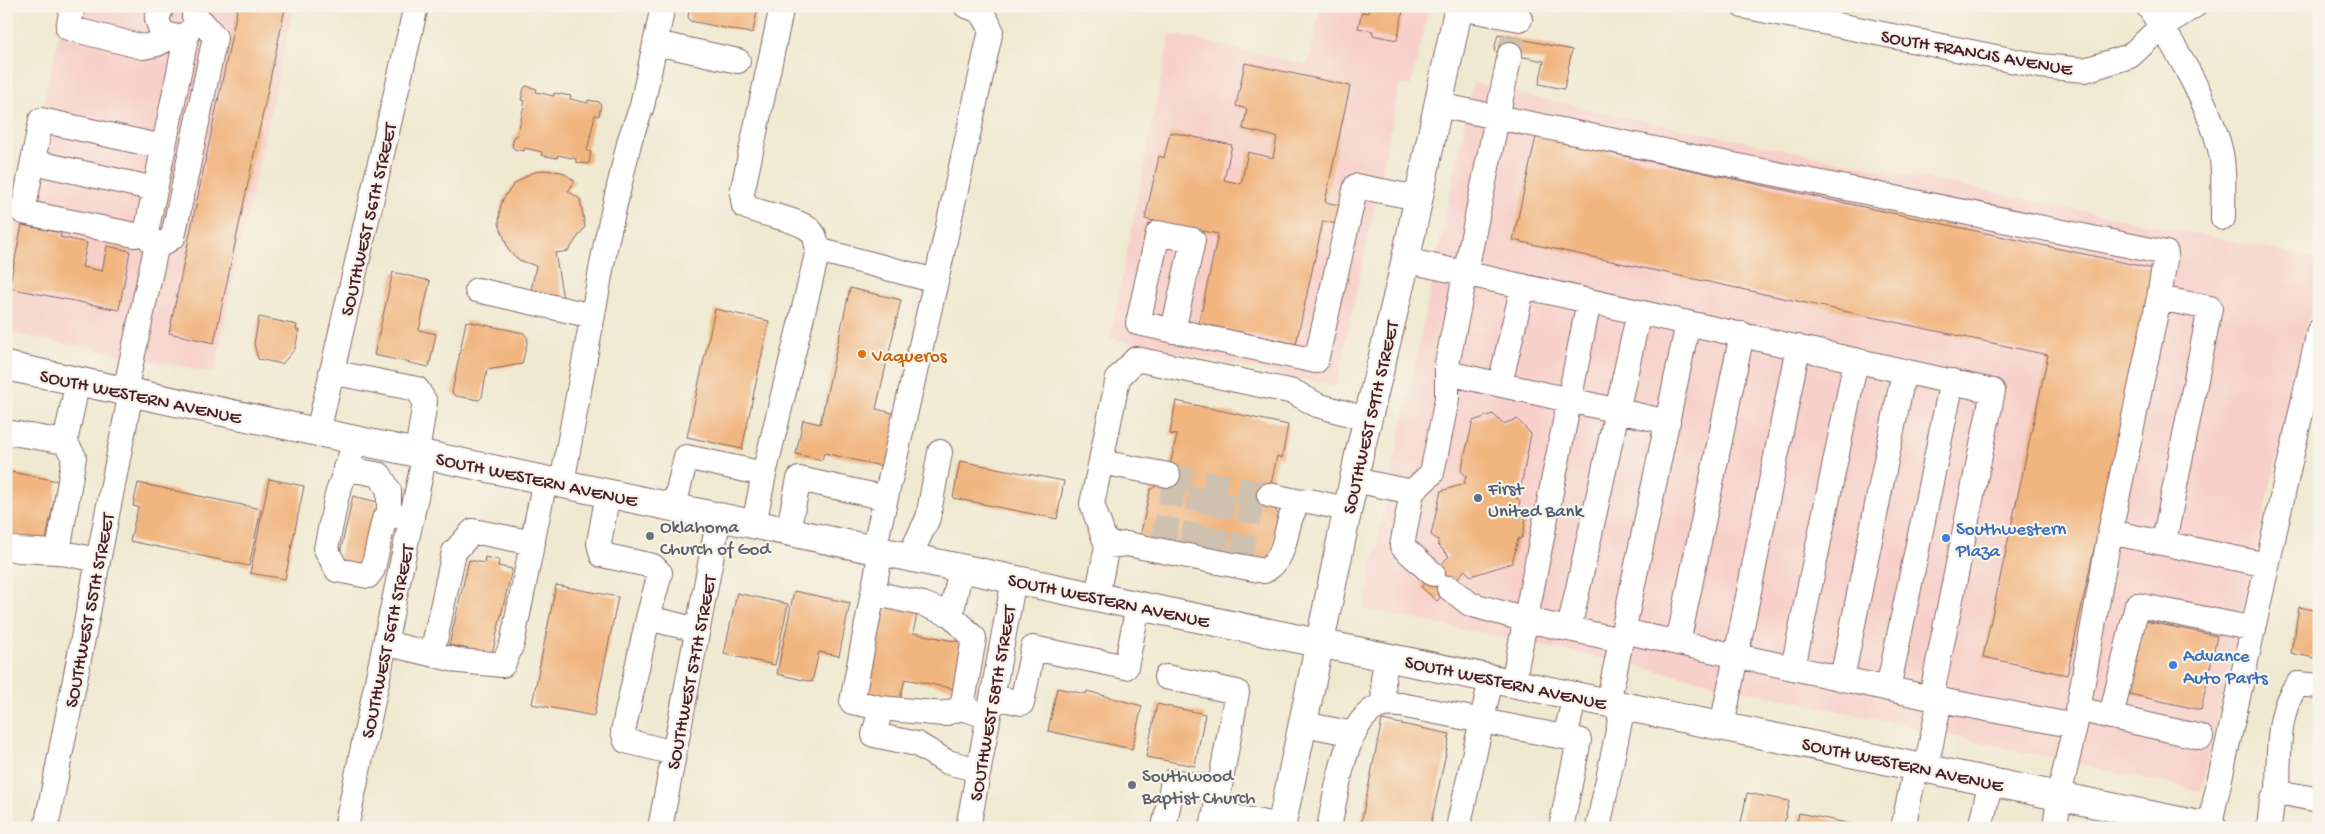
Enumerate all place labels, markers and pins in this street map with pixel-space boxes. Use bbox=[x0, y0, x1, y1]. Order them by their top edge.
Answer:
place label: Vaqueros bbox=[871, 346, 948, 369]
marker: Vaqueros bbox=[856, 348, 868, 360]
place label: First United Bank bbox=[1487, 479, 1585, 524]
marker: First United Bank bbox=[1472, 492, 1484, 504]
place label: Oklahoma Church of God bbox=[660, 517, 772, 562]
place label: Southwestern Plaza bbox=[1955, 519, 2066, 564]
marker: Oklahoma Church of God bbox=[644, 530, 656, 542]
marker: Southwestern Plaza bbox=[1940, 532, 1952, 544]
place label: Advance Auto Parts bbox=[2183, 646, 2269, 691]
marker: Advance Auto Parts bbox=[2167, 659, 2179, 671]
place label: Southwood Baptist Church bbox=[1141, 766, 1256, 811]
marker: Southwood Baptist Church bbox=[1126, 779, 1138, 791]

